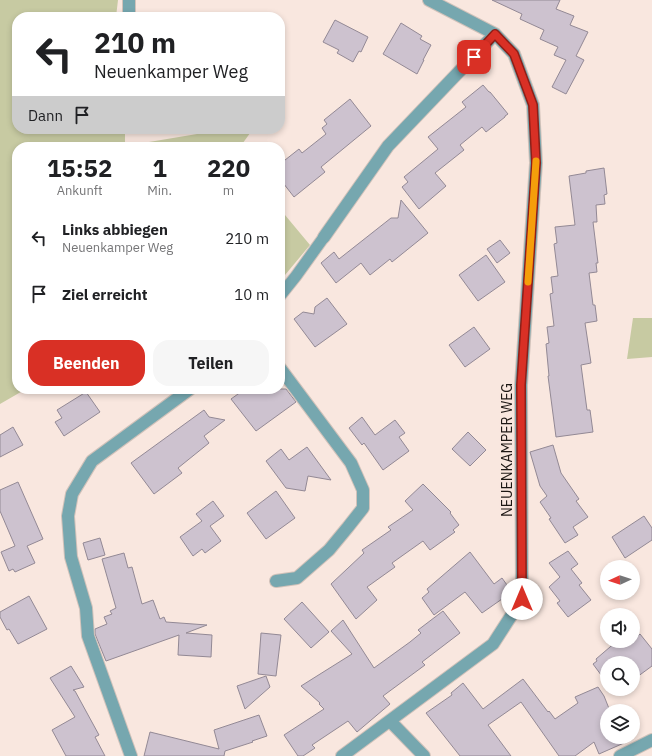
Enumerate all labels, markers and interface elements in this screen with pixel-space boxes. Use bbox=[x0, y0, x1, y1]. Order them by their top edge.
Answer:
text: 210 m bbox=[94, 24, 176, 61]
icon: left bbox=[28, 28, 80, 80]
pin bbox=[457, 40, 491, 74]
icon: arrive bbox=[463, 46, 485, 68]
text: Neuenkamper Weg bbox=[94, 60, 248, 83]
icon: arrive bbox=[71, 104, 93, 126]
text: Dann bbox=[28, 106, 63, 125]
text: 15:52 bbox=[47, 152, 112, 184]
text: 1 bbox=[152, 152, 167, 184]
text: 220 bbox=[207, 152, 250, 184]
text: Ankunft bbox=[57, 182, 103, 199]
text: Min. bbox=[147, 182, 172, 199]
text: m bbox=[223, 182, 234, 199]
text: Links abbiegen bbox=[62, 220, 168, 239]
icon: left bbox=[28, 227, 50, 249]
text: 210 m bbox=[225, 229, 269, 248]
text: Neuenkamper Weg bbox=[62, 239, 173, 256]
icon: arrive bbox=[28, 283, 50, 305]
text: Ziel erreicht bbox=[62, 285, 148, 304]
text: 10 m bbox=[234, 285, 269, 304]
button: Beenden bbox=[28, 340, 145, 386]
button: Teilen bbox=[153, 340, 269, 386]
street label: NEUENKAMPER WEG bbox=[498, 383, 516, 517]
north arrow bbox=[600, 560, 640, 600]
map controls bbox=[600, 560, 640, 744]
position arrow bbox=[501, 578, 543, 620]
button: sound bbox=[600, 608, 640, 648]
button: search bbox=[600, 656, 640, 696]
button: layers bbox=[600, 704, 640, 744]

